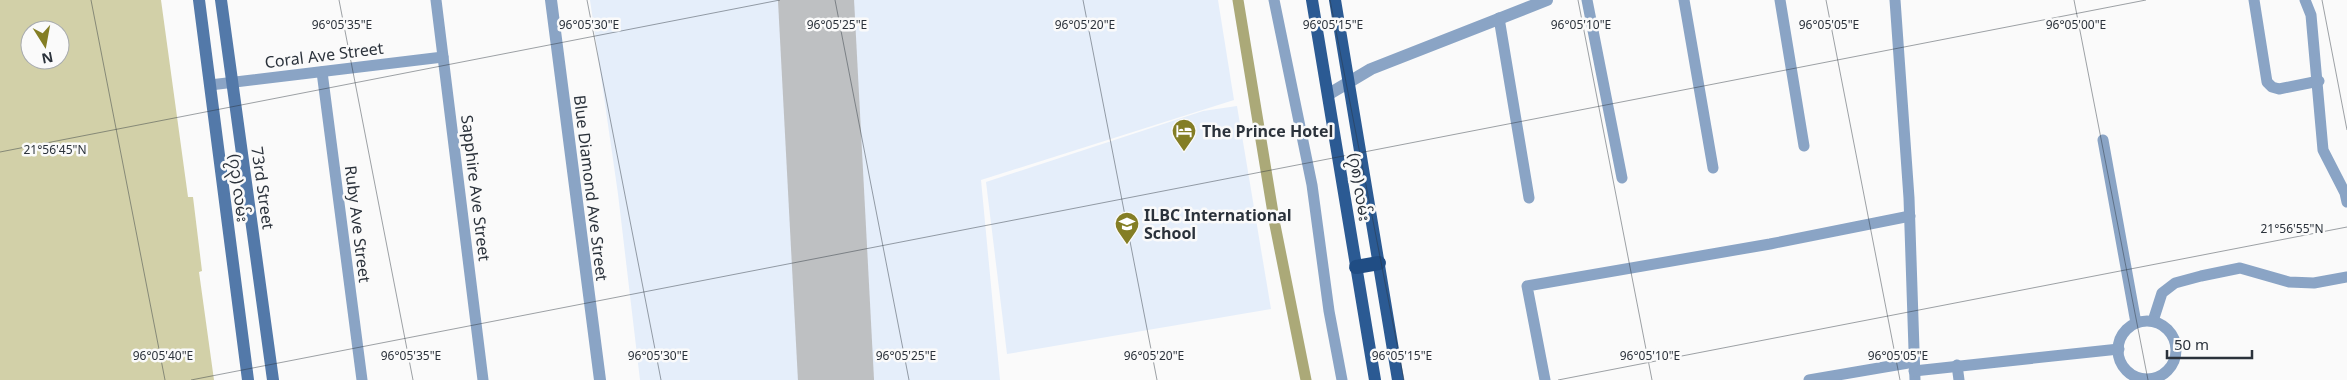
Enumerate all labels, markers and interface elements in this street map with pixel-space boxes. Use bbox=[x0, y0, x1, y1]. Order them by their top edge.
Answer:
text: 96°05'35"E bbox=[312, 13, 372, 39]
text: 96°05'30"E bbox=[559, 13, 619, 39]
text: 96°05'25"E bbox=[807, 13, 867, 39]
text: 96°05'20"E bbox=[1055, 13, 1115, 39]
text: 96°05'15"E bbox=[1303, 13, 1363, 39]
text: 96°05'10"E bbox=[1551, 13, 1611, 39]
text: 96°05'05"E bbox=[1799, 13, 1859, 39]
text: 96°05'00"E bbox=[2046, 13, 2106, 39]
north arrow bbox=[20, 20, 70, 70]
street label: Coral Ave Street bbox=[263, 33, 386, 82]
text: N bbox=[39, 40, 56, 73]
street label: Blue Diamond Ave Street bbox=[560, 93, 617, 284]
street label: Sapphire Ave Street bbox=[447, 113, 500, 264]
place label: The Prince Hotel bbox=[1202, 116, 1333, 151]
hotel icon: The Prince Hotel bbox=[1171, 118, 1197, 152]
text: 21°56'45"N bbox=[23, 138, 87, 164]
street label: 73rd Street bbox=[237, 145, 284, 232]
street label: (၇၈) လမ်း bbox=[1335, 151, 1380, 224]
street label: (၇၃) လမ်း bbox=[215, 152, 258, 224]
street label: Ruby Ave Street bbox=[331, 164, 380, 285]
place label: ILBC International School bbox=[1144, 200, 1292, 253]
school or university icon: ILBC International School bbox=[1114, 211, 1140, 245]
text: 21°56'55"N bbox=[2260, 217, 2324, 243]
scale bar bbox=[2167, 328, 2252, 360]
text: 50 m bbox=[2174, 330, 2209, 363]
text: 96°05'40"E bbox=[133, 344, 193, 370]
text: 96°05'35"E bbox=[381, 344, 441, 370]
text: 96°05'30"E bbox=[628, 344, 688, 370]
text: 96°05'25"E bbox=[876, 344, 936, 370]
text: 96°05'20"E bbox=[1124, 344, 1184, 370]
text: 96°05'15"E bbox=[1372, 344, 1432, 370]
text: 96°05'10"E bbox=[1620, 344, 1680, 370]
text: 96°05'05"E bbox=[1868, 344, 1928, 370]

